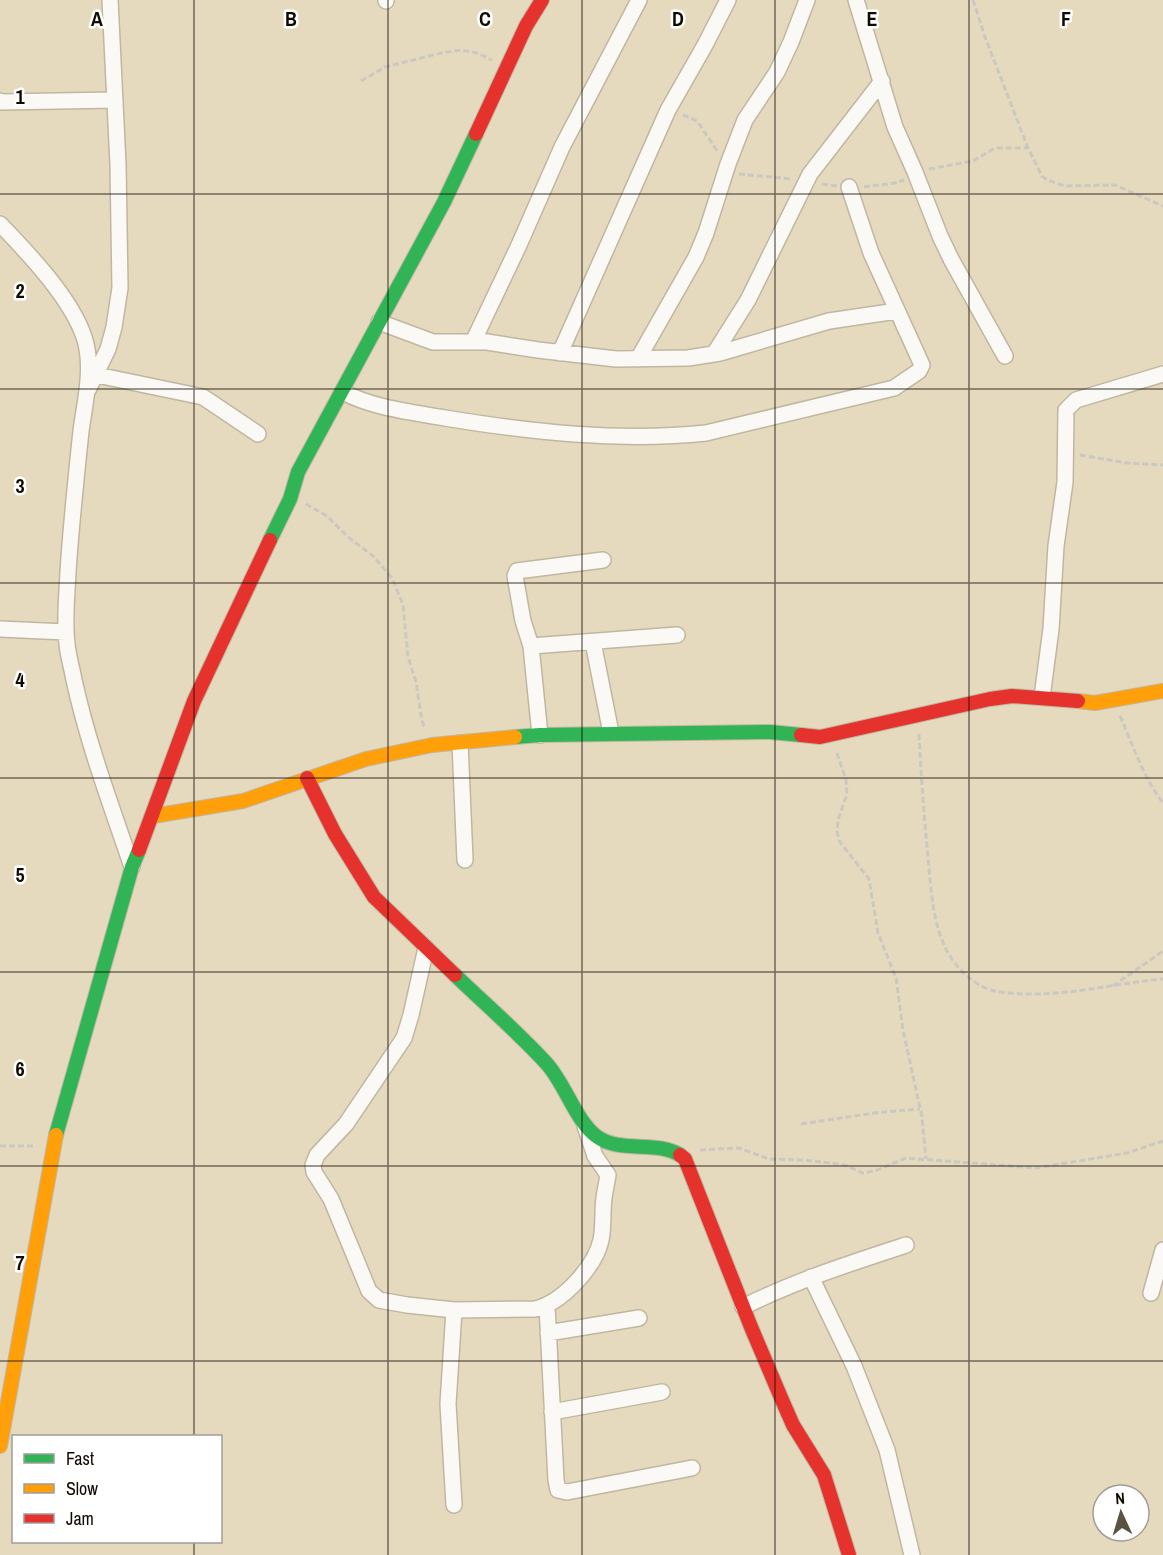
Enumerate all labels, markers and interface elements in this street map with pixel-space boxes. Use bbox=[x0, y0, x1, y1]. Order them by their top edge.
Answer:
text: A bbox=[91, 5, 103, 32]
text: B bbox=[285, 5, 297, 32]
text: C bbox=[479, 5, 491, 32]
text: D bbox=[672, 5, 684, 32]
text: E bbox=[867, 5, 878, 32]
text: F bbox=[1061, 5, 1071, 32]
text: 1 bbox=[15, 83, 25, 110]
text: 2 bbox=[15, 277, 25, 304]
text: 3 bbox=[15, 472, 25, 499]
text: 4 bbox=[15, 666, 25, 693]
text: 5 bbox=[15, 861, 25, 888]
text: 6 bbox=[15, 1055, 25, 1082]
text: 7 bbox=[15, 1249, 25, 1276]
legend bbox=[12, 1435, 222, 1543]
text: Fast bbox=[66, 1446, 94, 1471]
text: Slow bbox=[66, 1476, 98, 1501]
north arrow bbox=[1091, 1483, 1151, 1543]
text: N bbox=[1114, 1487, 1125, 1509]
text: Jam bbox=[66, 1506, 94, 1531]

